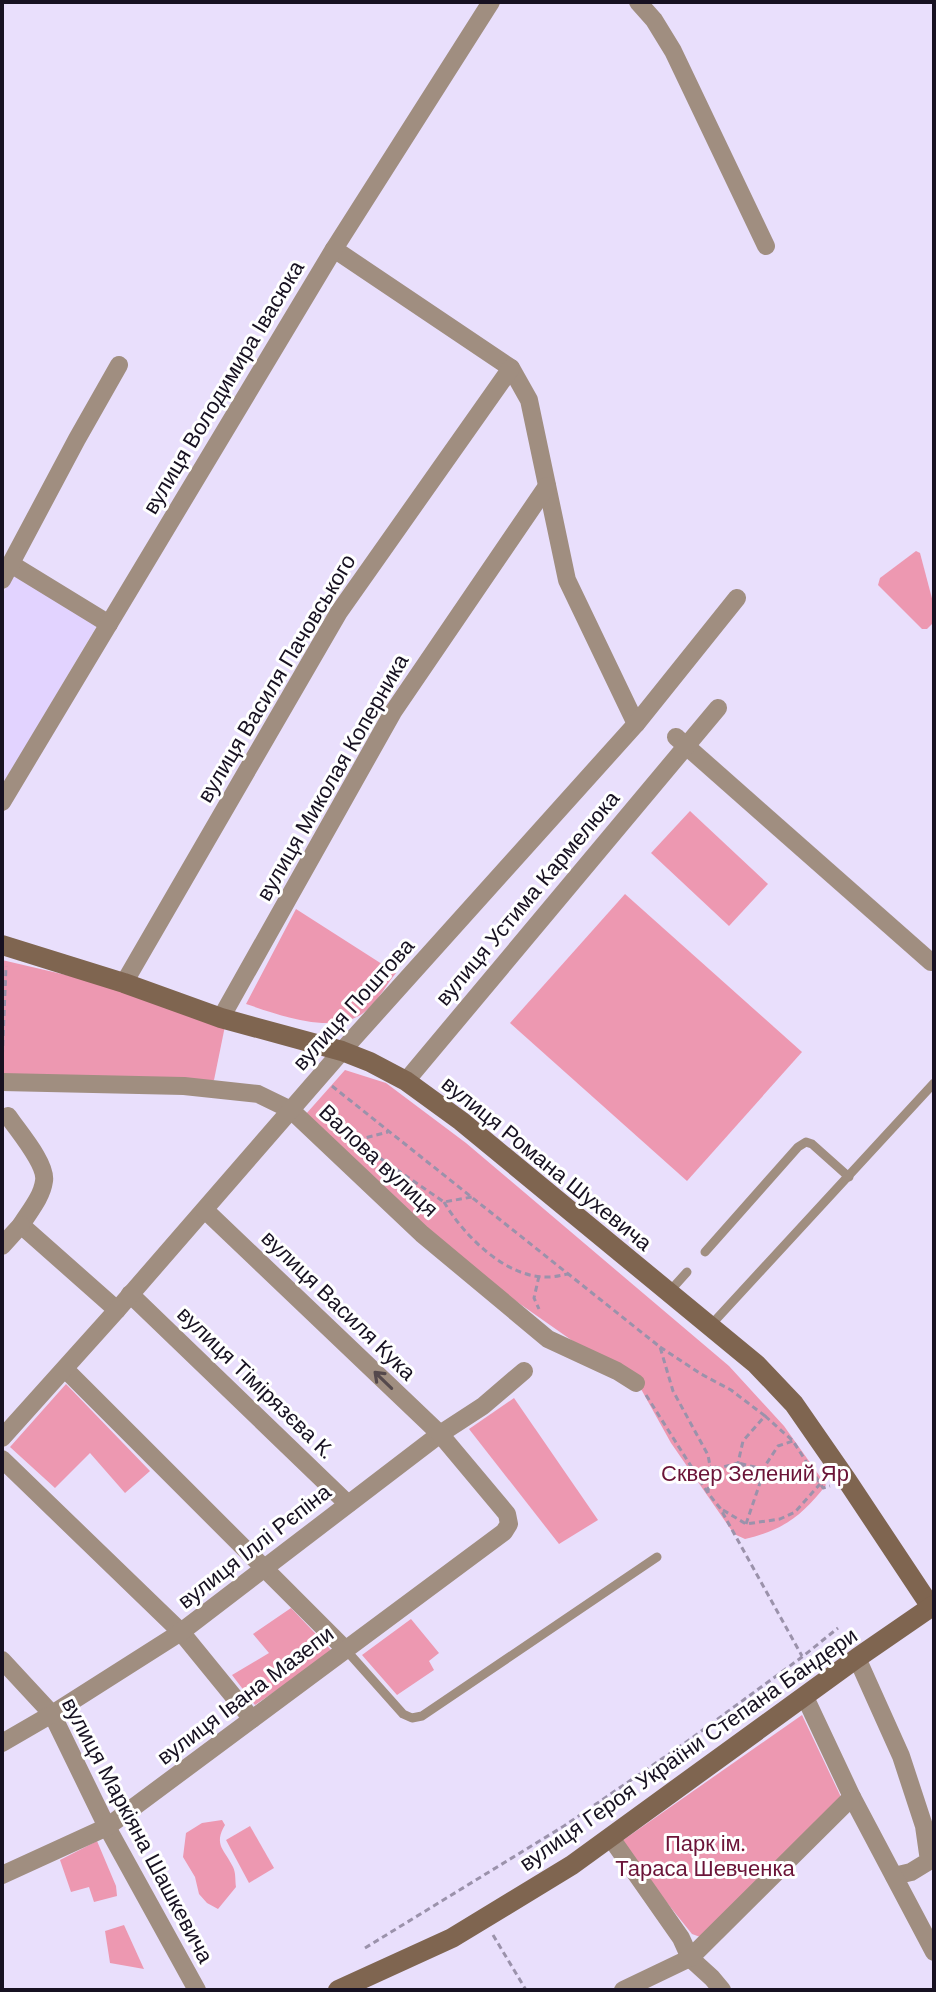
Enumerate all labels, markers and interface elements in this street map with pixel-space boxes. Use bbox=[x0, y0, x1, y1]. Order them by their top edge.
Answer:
street label: вулиця Володимира Івасюка bbox=[136, 254, 311, 519]
street label: вулиця Василя Пачовського bbox=[191, 549, 362, 808]
street label: вулиця Миколая Коперника bbox=[250, 648, 415, 906]
street label: вулиця Устима Кармелюка bbox=[429, 784, 626, 1012]
street label: вулиця Поштова bbox=[286, 931, 421, 1077]
street label: вулиця Романа Шухевича bbox=[436, 1069, 658, 1258]
street label: Валова вулиця bbox=[313, 1098, 445, 1223]
street label: вулиця Василя Кука bbox=[255, 1224, 423, 1387]
street label: вулиця Тімірязєва К. bbox=[171, 1300, 340, 1465]
one-way arrow bbox=[374, 1372, 394, 1390]
park label: Сквер Зелений Яр bbox=[661, 1459, 849, 1488]
street label: вулиця Іллі Рєпіна bbox=[172, 1477, 337, 1615]
street label: вулиця Івана Мазепи bbox=[151, 1619, 340, 1771]
street label: вулиця Героя України Степана Бандери bbox=[514, 1621, 863, 1878]
street label: вулиця Маркіяна Шашкевича bbox=[55, 1692, 220, 1969]
park label: Парк ім. Тараса Шевченка bbox=[615, 1829, 796, 1883]

